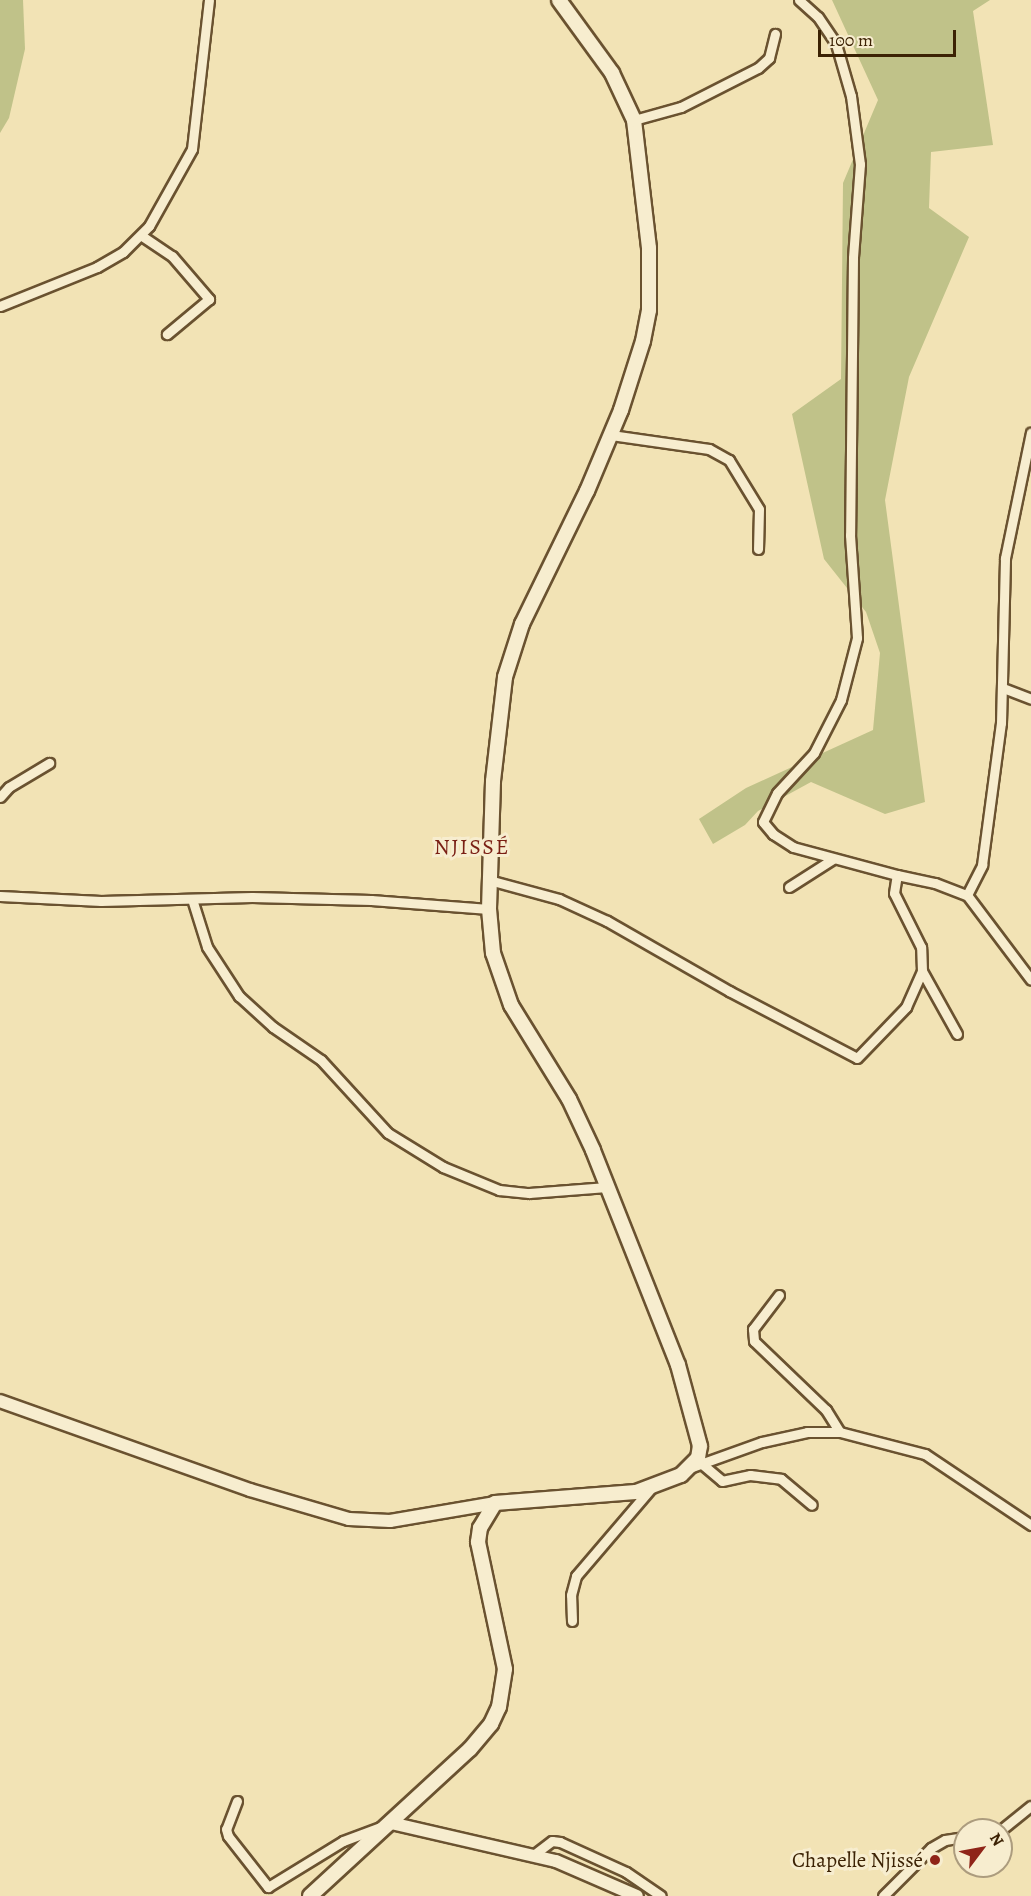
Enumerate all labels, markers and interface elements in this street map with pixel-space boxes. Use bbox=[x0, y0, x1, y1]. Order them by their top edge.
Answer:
scale bar bbox=[821, 18, 959, 56]
text: 100 m bbox=[829, 28, 873, 52]
district label: NJISSÉ bbox=[434, 835, 510, 861]
north arrow bbox=[953, 1818, 1013, 1878]
text: N bbox=[984, 1829, 1009, 1850]
place label: Chapelle Njissé bbox=[792, 1847, 923, 1873]
marker: Chapelle Njissé bbox=[928, 1853, 942, 1867]

